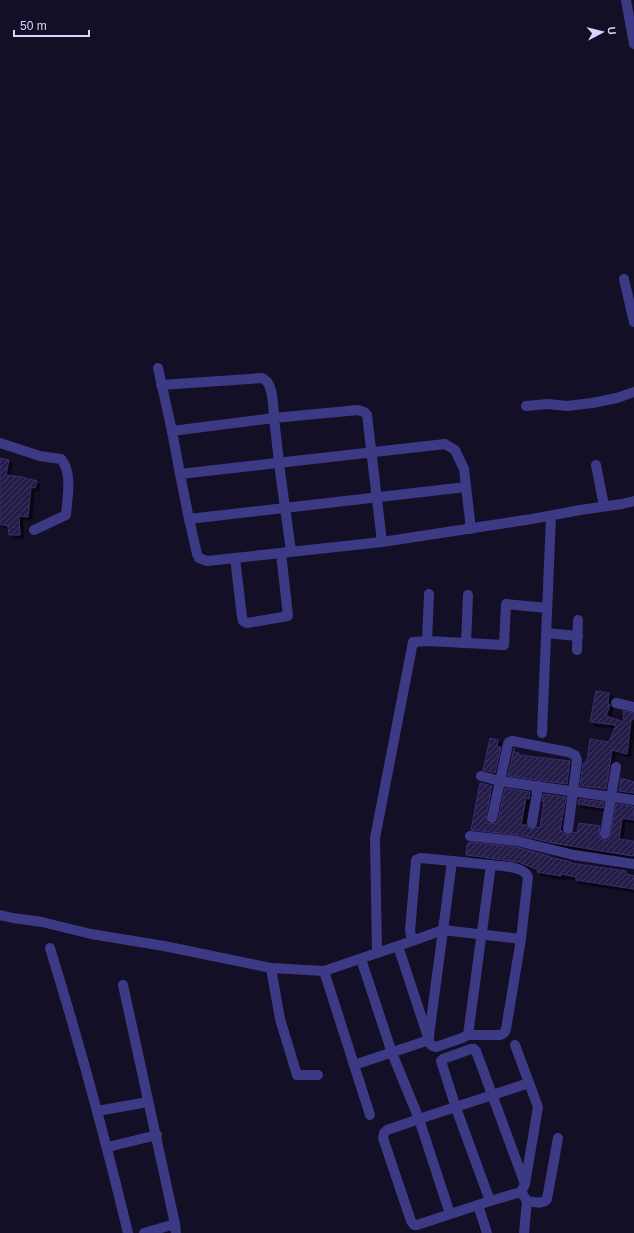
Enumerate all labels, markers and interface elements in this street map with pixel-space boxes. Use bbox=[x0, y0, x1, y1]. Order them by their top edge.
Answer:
scale bar bbox=[14, 12, 89, 38]
north arrow bbox=[582, 12, 622, 52]
text: 50 m bbox=[20, 19, 47, 33]
text: U bbox=[605, 26, 618, 36]

